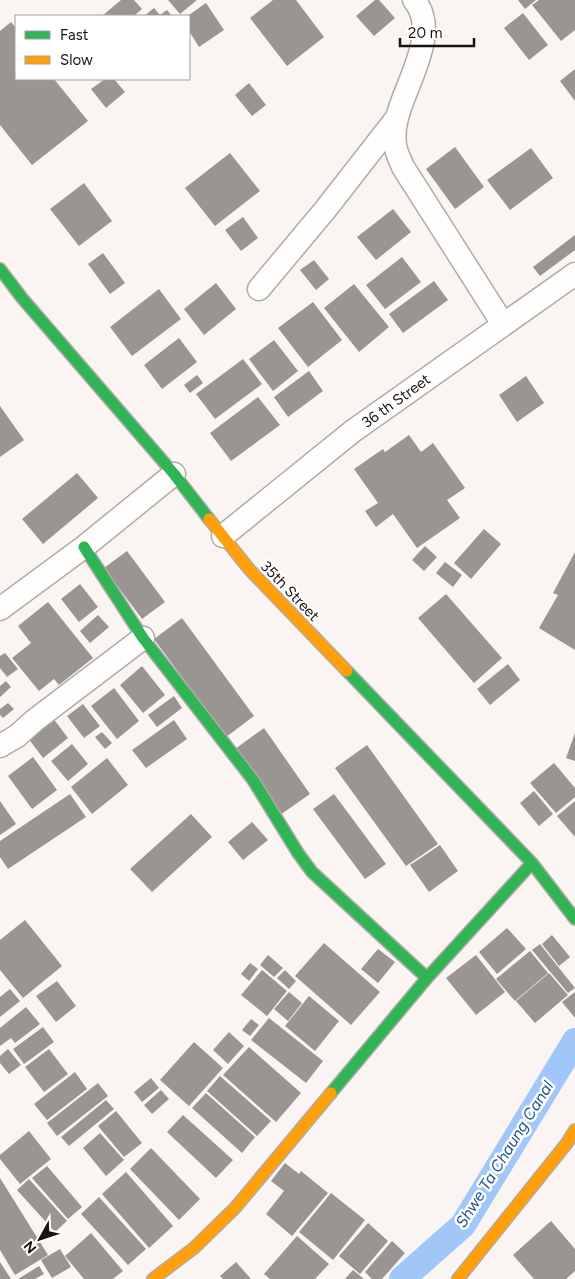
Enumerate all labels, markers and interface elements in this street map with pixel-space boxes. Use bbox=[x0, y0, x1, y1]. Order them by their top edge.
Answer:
legend bbox=[15, 15, 190, 80]
scale bar bbox=[400, 15, 474, 47]
text: 20 m bbox=[408, 24, 442, 42]
text: Fast bbox=[60, 26, 89, 44]
text: Slow bbox=[60, 51, 93, 69]
street label: 36 th Street bbox=[358, 370, 434, 432]
street label: 35th Street bbox=[257, 557, 323, 625]
water label: Shwe Ta Chaung Canal bbox=[452, 1077, 557, 1231]
north arrow bbox=[15, 1214, 65, 1264]
text: N bbox=[20, 1237, 40, 1257]

